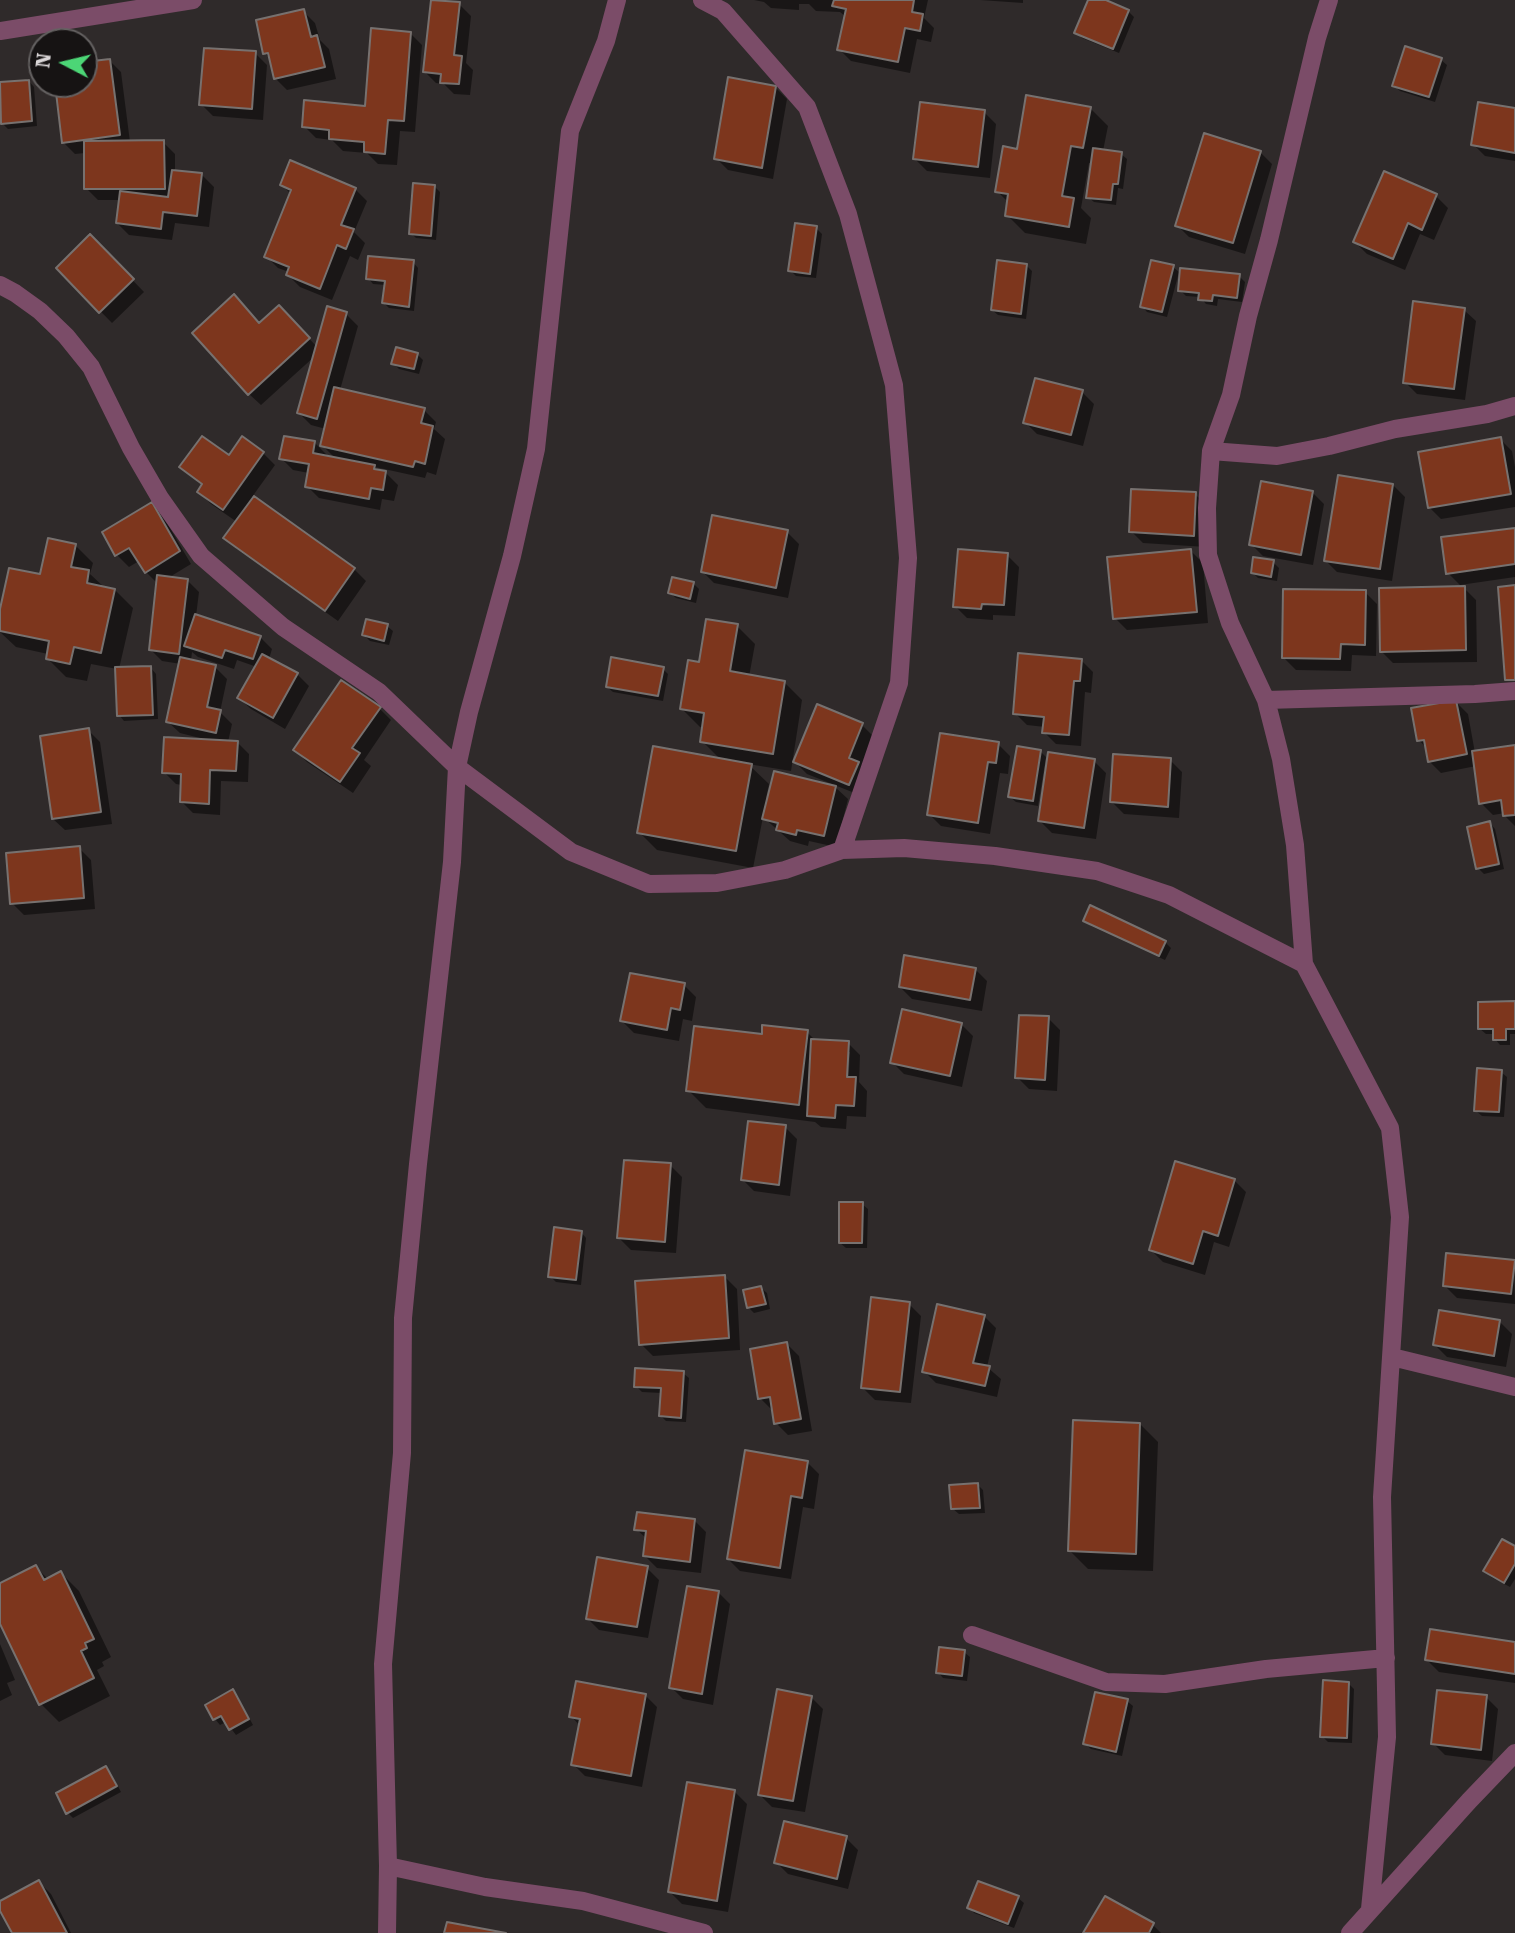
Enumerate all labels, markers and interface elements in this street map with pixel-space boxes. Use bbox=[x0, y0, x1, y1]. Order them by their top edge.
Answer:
north arrow bbox=[28, 28, 98, 98]
text: N bbox=[31, 52, 56, 69]

